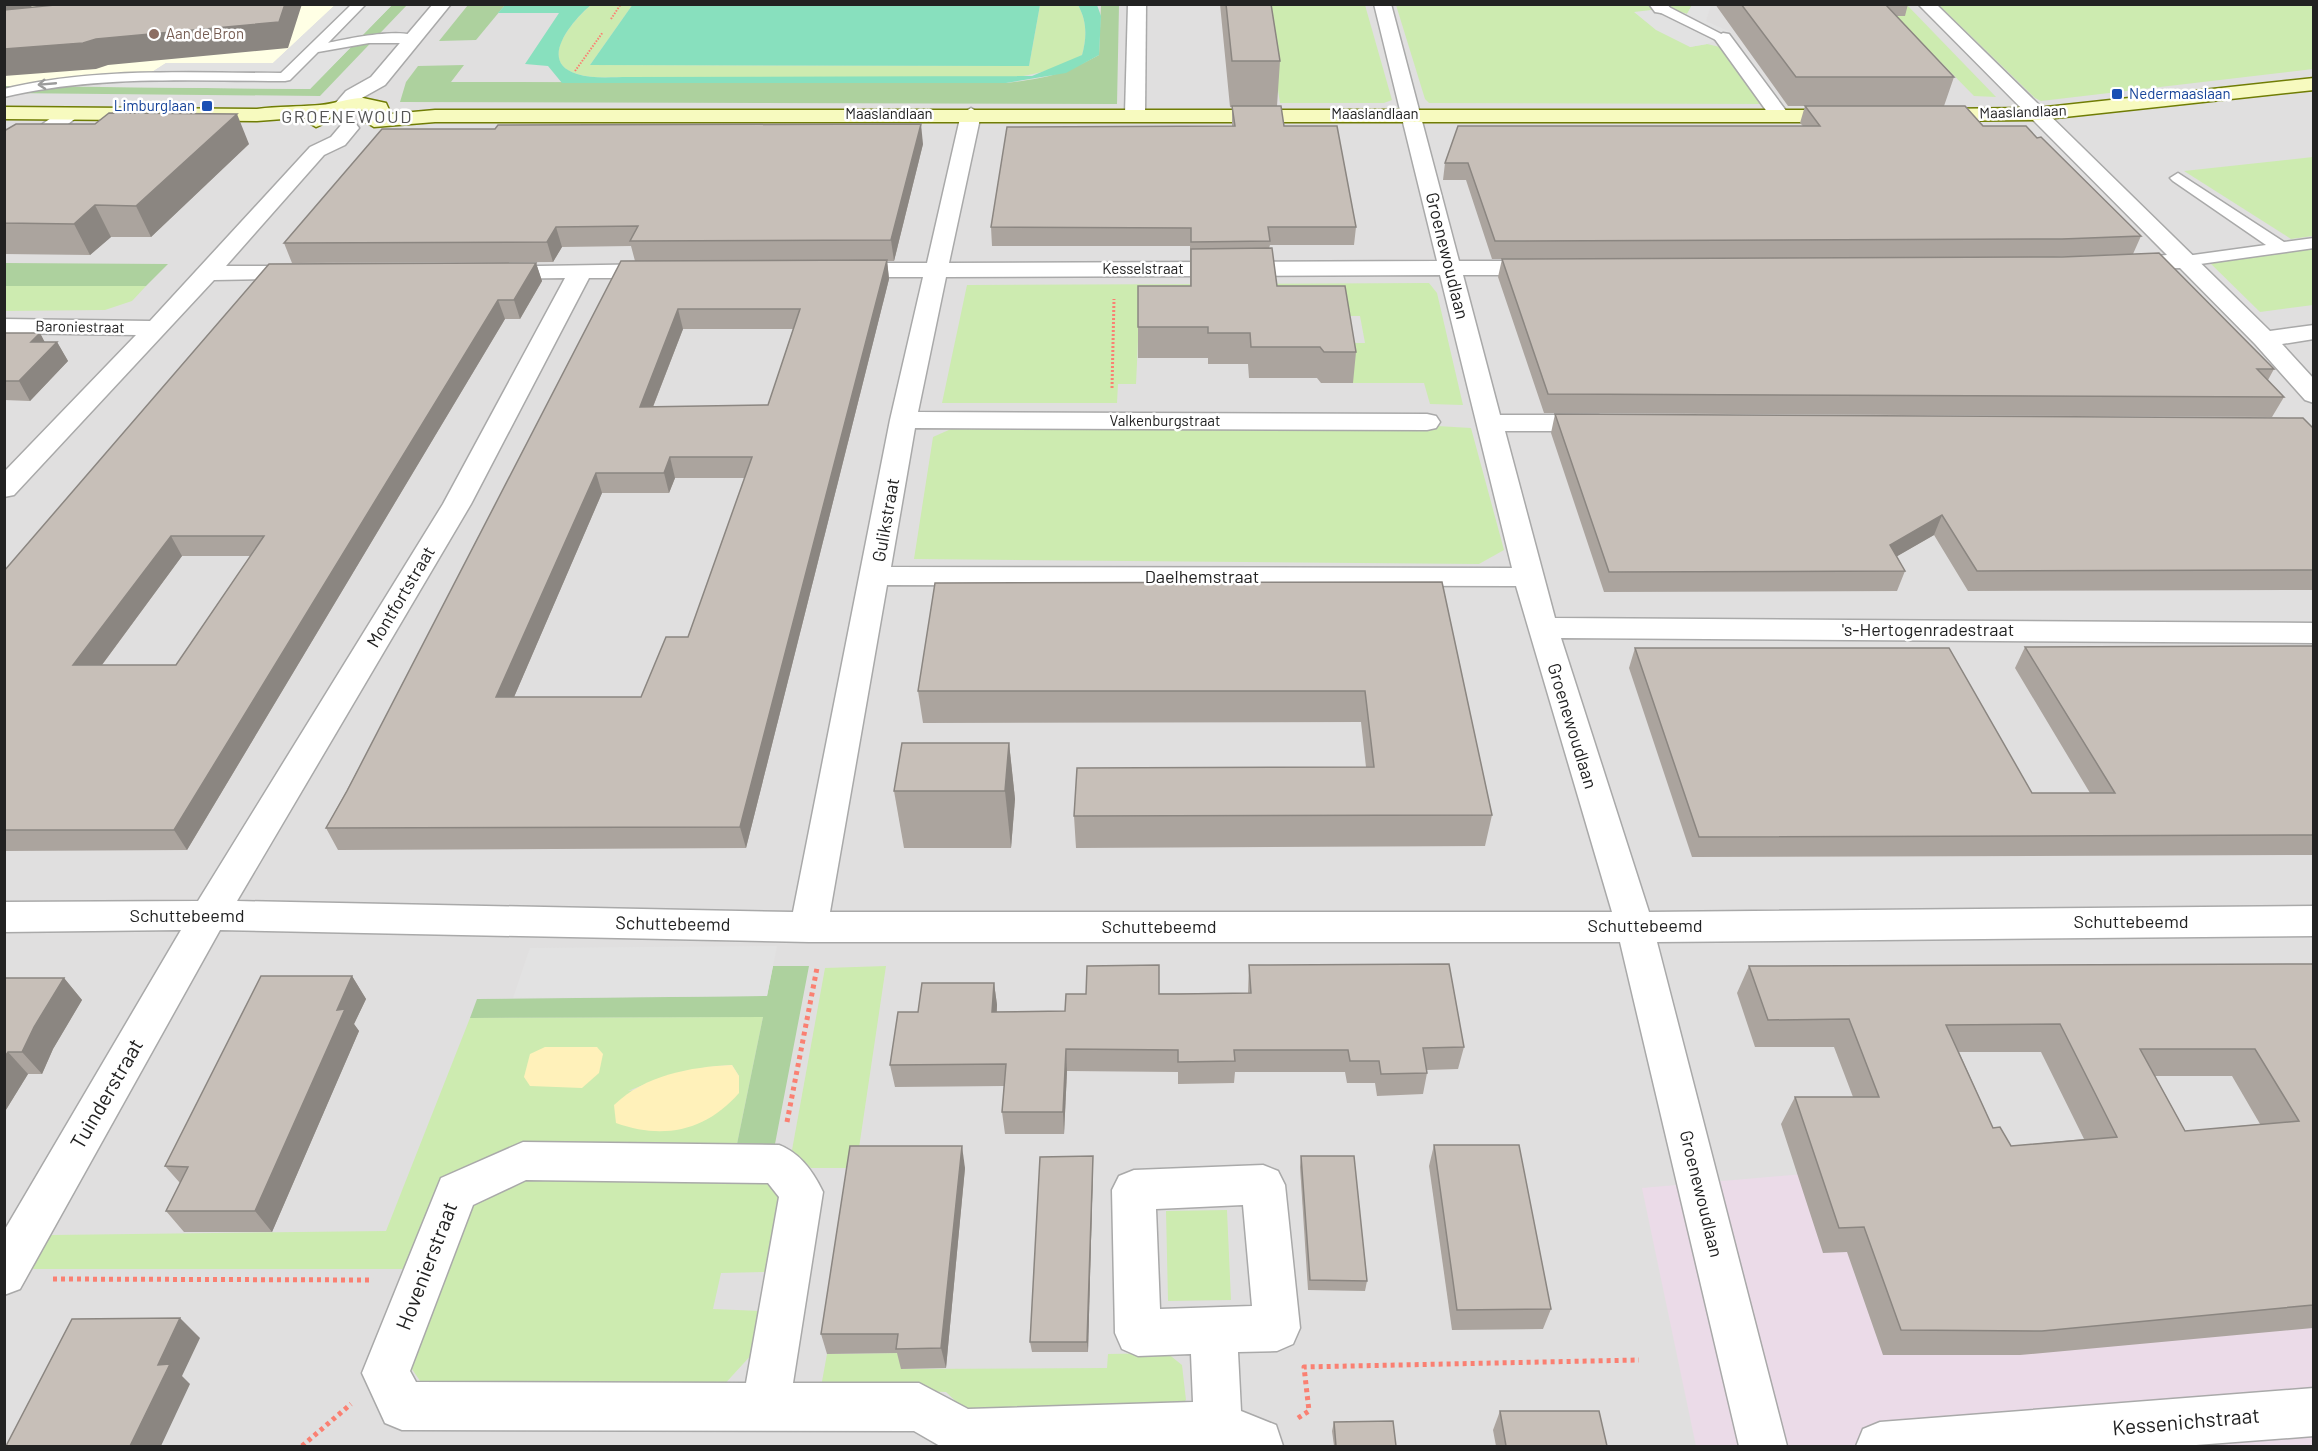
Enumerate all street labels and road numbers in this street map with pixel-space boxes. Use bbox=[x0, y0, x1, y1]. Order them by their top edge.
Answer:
street label: Maaslandlaan bbox=[1979, 100, 2067, 122]
street label: Maaslandlaan bbox=[845, 104, 933, 122]
street label: Maaslandlaan bbox=[1331, 104, 1419, 122]
street label: Groenewoudlaan bbox=[1422, 190, 1474, 322]
street label: Kesselstraat bbox=[1102, 259, 1184, 277]
street label: Baroniestraat bbox=[35, 316, 125, 336]
street label: Valkenburgstraat bbox=[1110, 411, 1220, 429]
street label: Gulikstraat bbox=[867, 476, 903, 564]
street label: Montfortstraat bbox=[361, 542, 439, 651]
street label: Daelhemstraat bbox=[1145, 565, 1259, 587]
street label: 's-Hertogenradestraat bbox=[1842, 618, 2014, 640]
street label: Groenewoudlaan bbox=[1543, 660, 1602, 791]
street label: Schuttebeemd bbox=[129, 904, 245, 926]
street label: Schuttebeemd bbox=[2073, 910, 2189, 932]
street label: Schuttebeemd bbox=[615, 911, 731, 935]
street label: Schuttebeemd bbox=[1587, 914, 1703, 936]
street label: Schuttebeemd bbox=[1101, 915, 1217, 937]
street label: Tuinderstraat bbox=[64, 1034, 147, 1153]
street label: Groenewoudlaan bbox=[1676, 1128, 1728, 1260]
street label: Hovenierstraat bbox=[390, 1198, 462, 1333]
street label: Kessenichstraat bbox=[2111, 1402, 2261, 1439]

